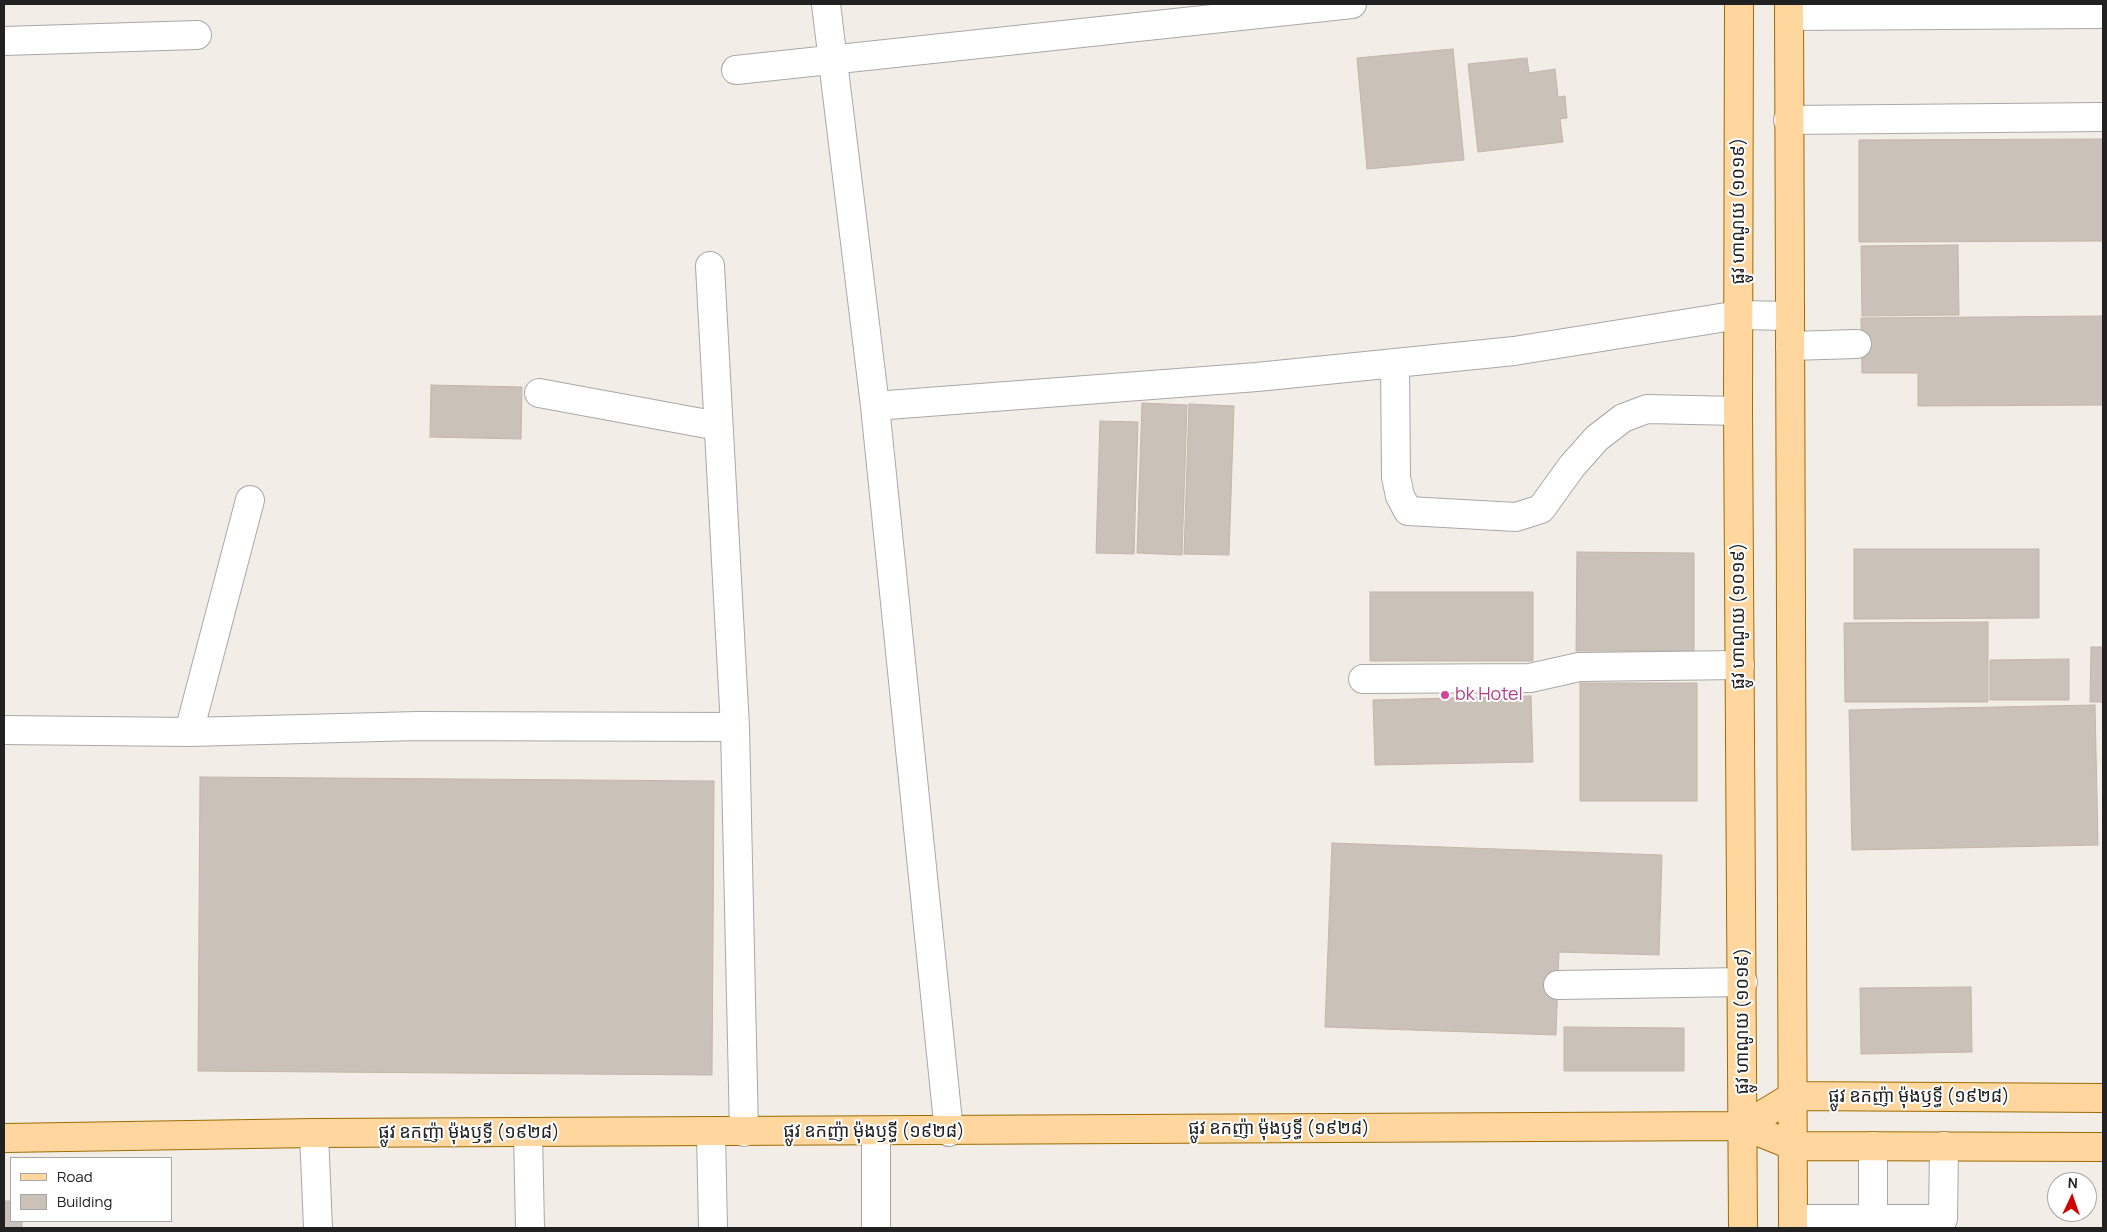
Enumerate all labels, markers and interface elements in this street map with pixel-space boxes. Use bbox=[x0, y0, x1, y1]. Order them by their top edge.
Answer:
street label: ផ្លូវ ហាណូយ (១០១៩) bbox=[1728, 138, 1750, 284]
street label: ផ្លូវ ហាណូយ (១០១៩) bbox=[1728, 543, 1750, 689]
place label: bk Hotel bbox=[1455, 684, 1523, 706]
marker: bk Hotel bbox=[1439, 689, 1451, 701]
street label: ផ្លូវ ហាណូយ (១០១៩) bbox=[1732, 948, 1754, 1094]
street label: ផ្លូវ ឧកញ៉ា ម៉ុងឫទ្ធី (១៩២៨) bbox=[1828, 1086, 2010, 1108]
street label: ផ្លូវ ឧកញ៉ា ម៉ុងឫទ្ធី (១៩២៨) bbox=[1188, 1118, 1370, 1140]
street label: ផ្លូវ ឧកញ៉ា ម៉ុងឫទ្ធី (១៩២៨) bbox=[783, 1121, 965, 1143]
street label: ផ្លូវ ឧកញ៉ា ម៉ុងឫទ្ធី (១៩២៨) bbox=[378, 1122, 560, 1144]
legend bbox=[10, 1157, 172, 1222]
text: Road bbox=[57, 1166, 93, 1187]
north arrow bbox=[2047, 1172, 2097, 1222]
text: N bbox=[2067, 1173, 2078, 1192]
text: Building bbox=[57, 1191, 112, 1212]

